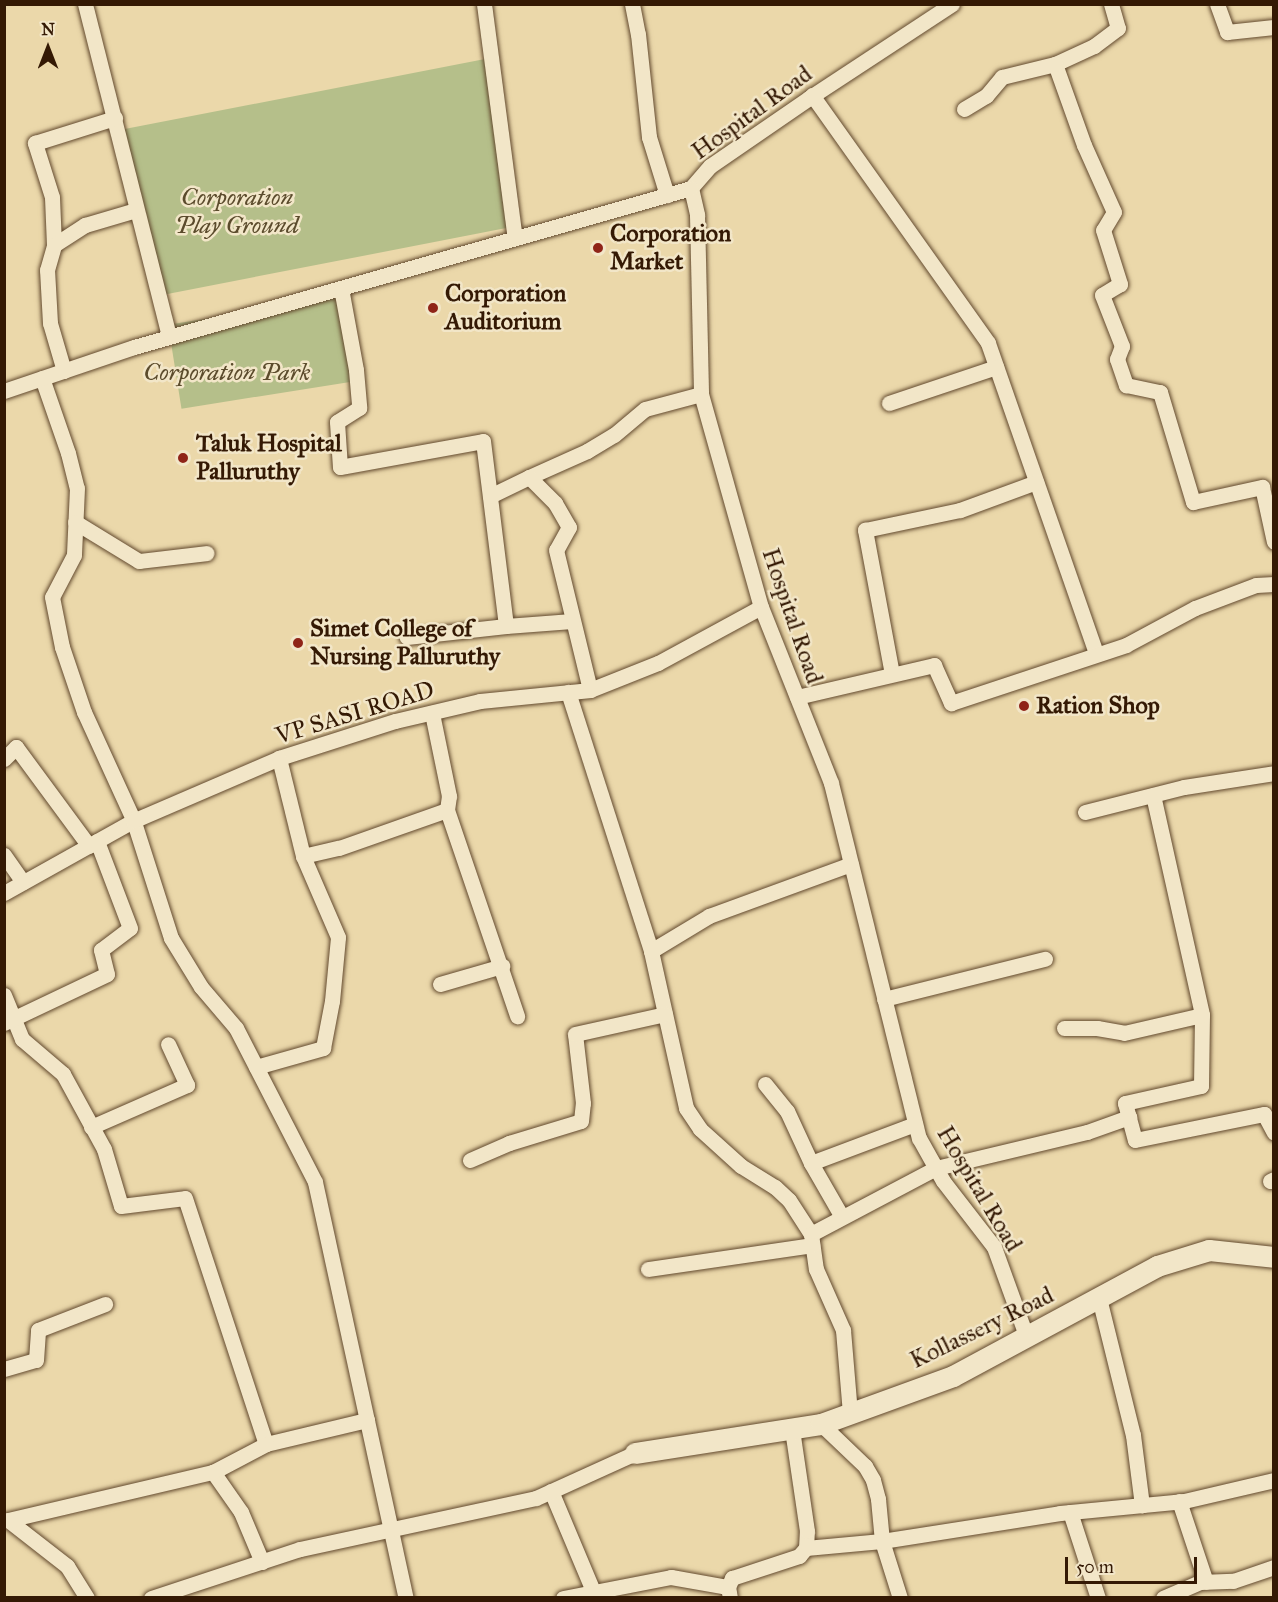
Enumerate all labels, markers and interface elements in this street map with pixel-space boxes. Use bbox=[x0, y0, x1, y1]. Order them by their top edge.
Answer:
north arrow bbox=[18, 18, 78, 78]
text: N bbox=[41, 20, 55, 39]
street label: Hospital Road bbox=[686, 60, 818, 166]
park label: Corporation Play Ground bbox=[175, 184, 299, 240]
place label: Corporation Market bbox=[610, 220, 731, 276]
marker: Corporation Market bbox=[591, 241, 605, 255]
place label: Corporation Auditorium bbox=[445, 280, 566, 336]
marker: Corporation Auditorium bbox=[426, 301, 440, 315]
park label: Corporation Park bbox=[144, 359, 310, 387]
place label: Taluk Hospital Palluruthy bbox=[196, 430, 342, 486]
marker: Taluk Hospital Palluruthy bbox=[174, 449, 192, 467]
street label: Hospital Road bbox=[755, 544, 829, 688]
place label: Simet College of Nursing Palluruthy bbox=[310, 615, 500, 671]
marker: Simet College of Nursing Palluruthy bbox=[291, 636, 305, 650]
street label: VP SASI ROAD bbox=[272, 675, 438, 751]
place label: Ration Shop bbox=[1036, 692, 1160, 720]
marker: Ration Shop bbox=[1017, 699, 1031, 713]
street label: Hospital Road bbox=[930, 1121, 1028, 1257]
street label: Kollassery Road bbox=[906, 1281, 1058, 1375]
scale bar bbox=[1068, 1545, 1200, 1583]
text: 50 m bbox=[1076, 1556, 1114, 1578]

